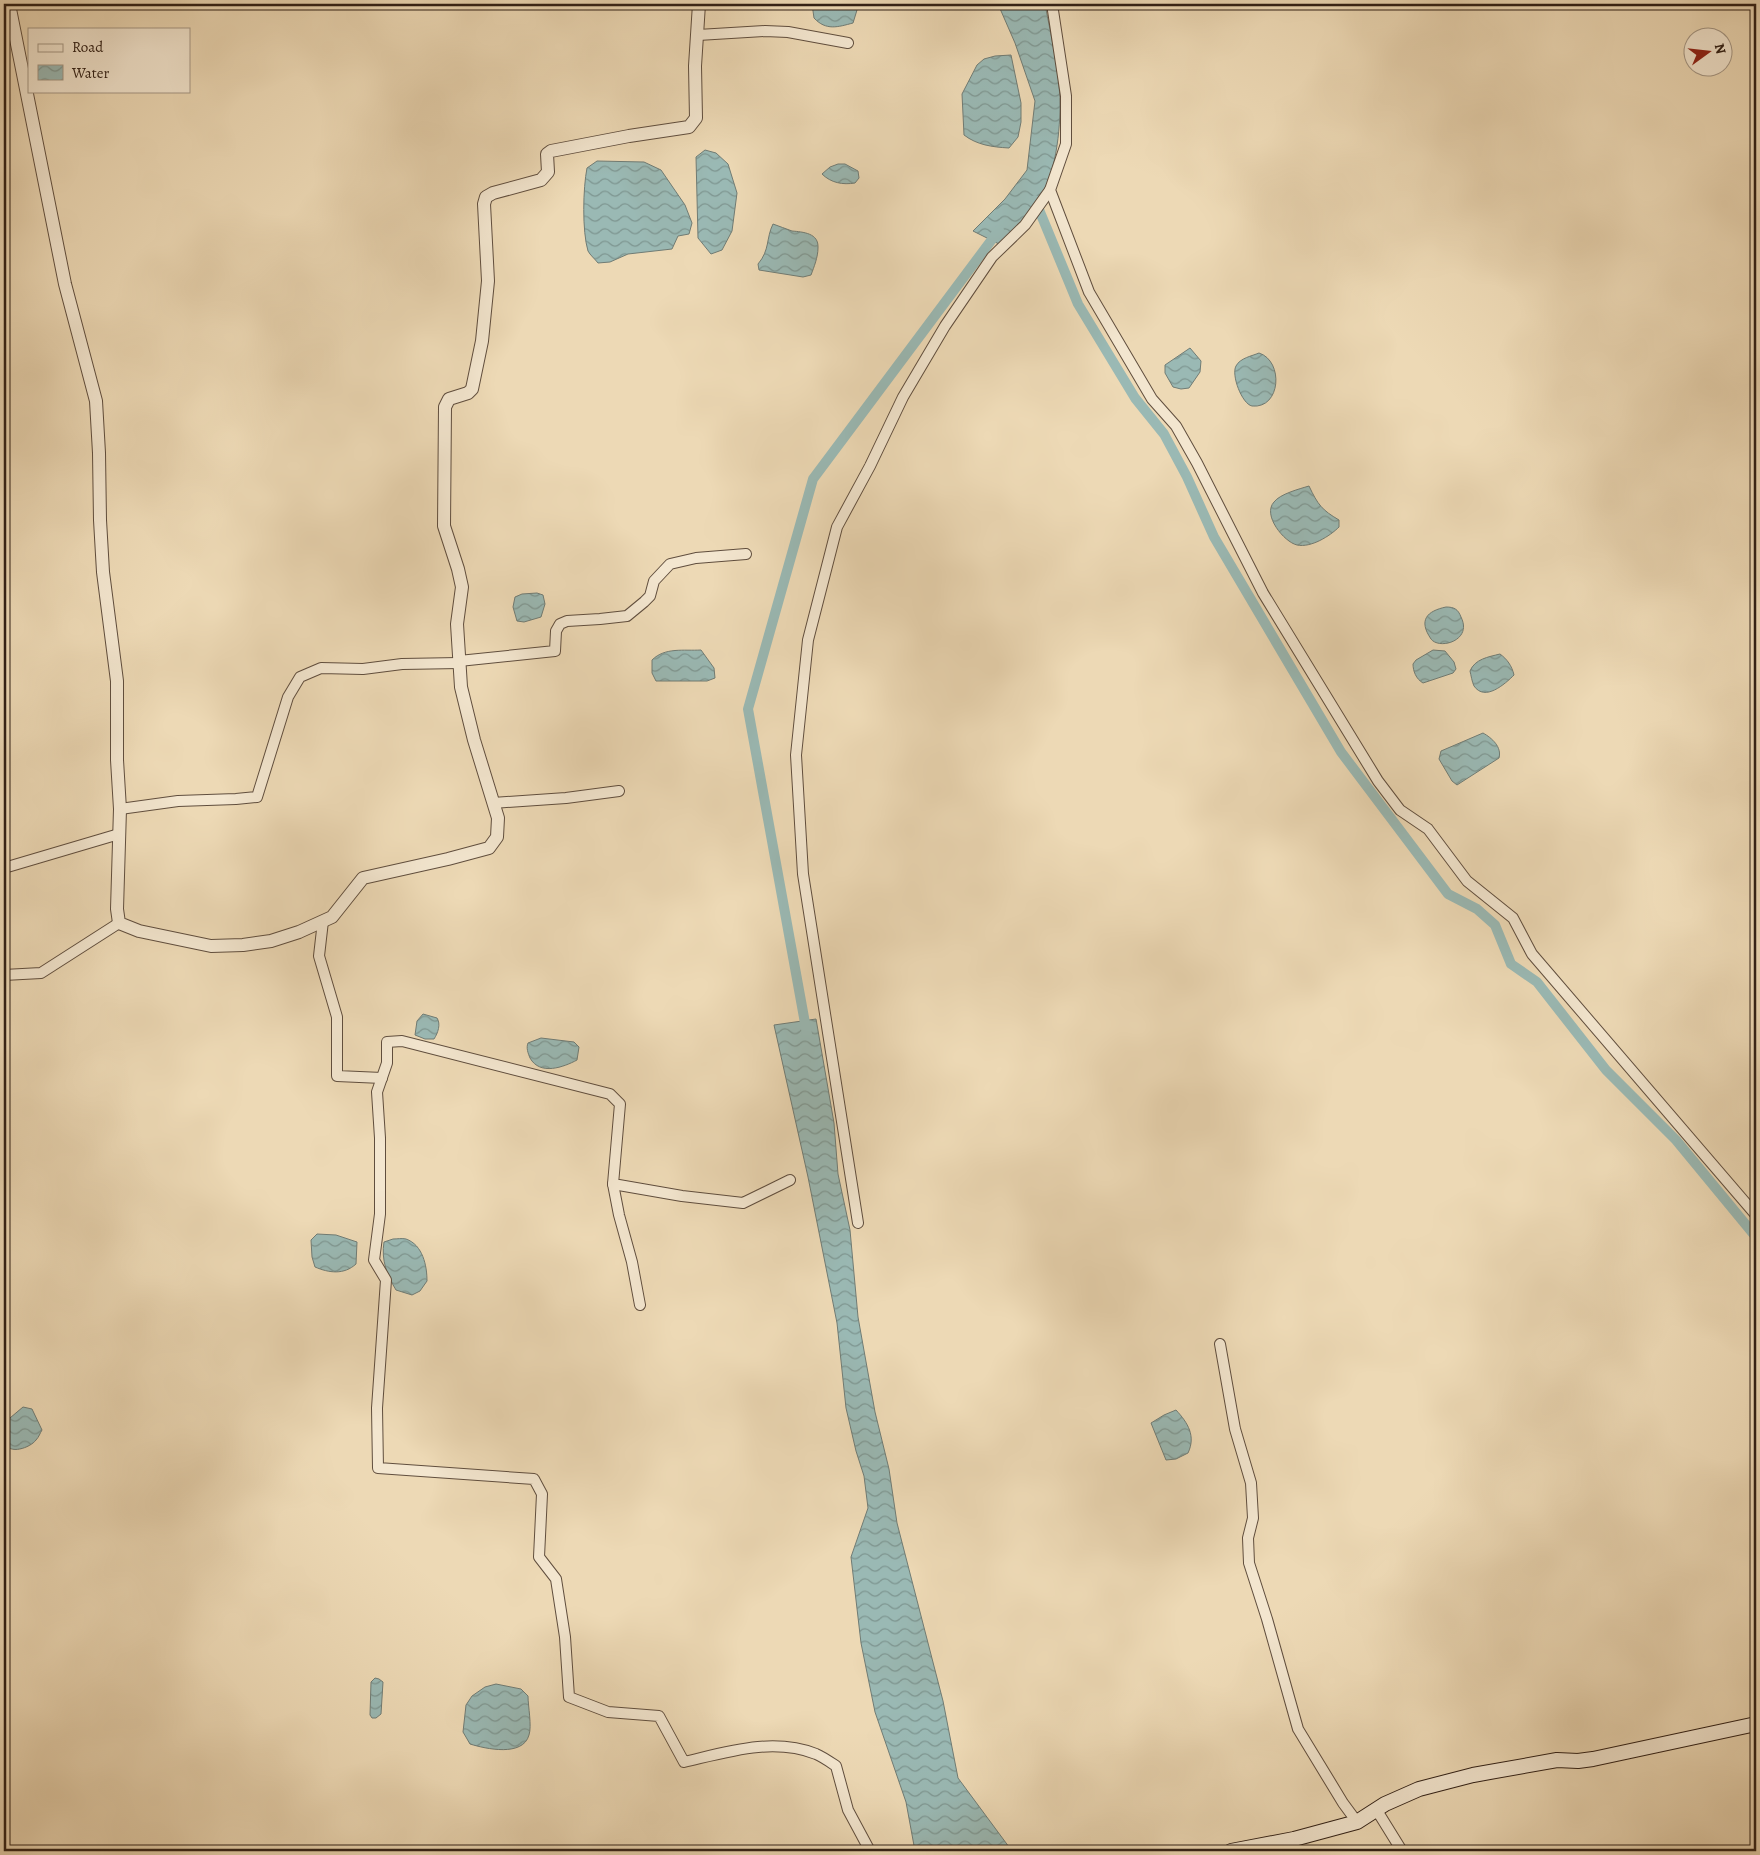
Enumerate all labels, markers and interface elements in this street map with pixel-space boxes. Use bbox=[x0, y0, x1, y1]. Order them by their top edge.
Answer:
legend bbox=[28, 28, 190, 92]
north arrow bbox=[1682, 28, 1732, 78]
text: Road bbox=[72, 37, 104, 57]
text: N bbox=[1710, 41, 1731, 56]
text: Water bbox=[71, 63, 109, 83]

